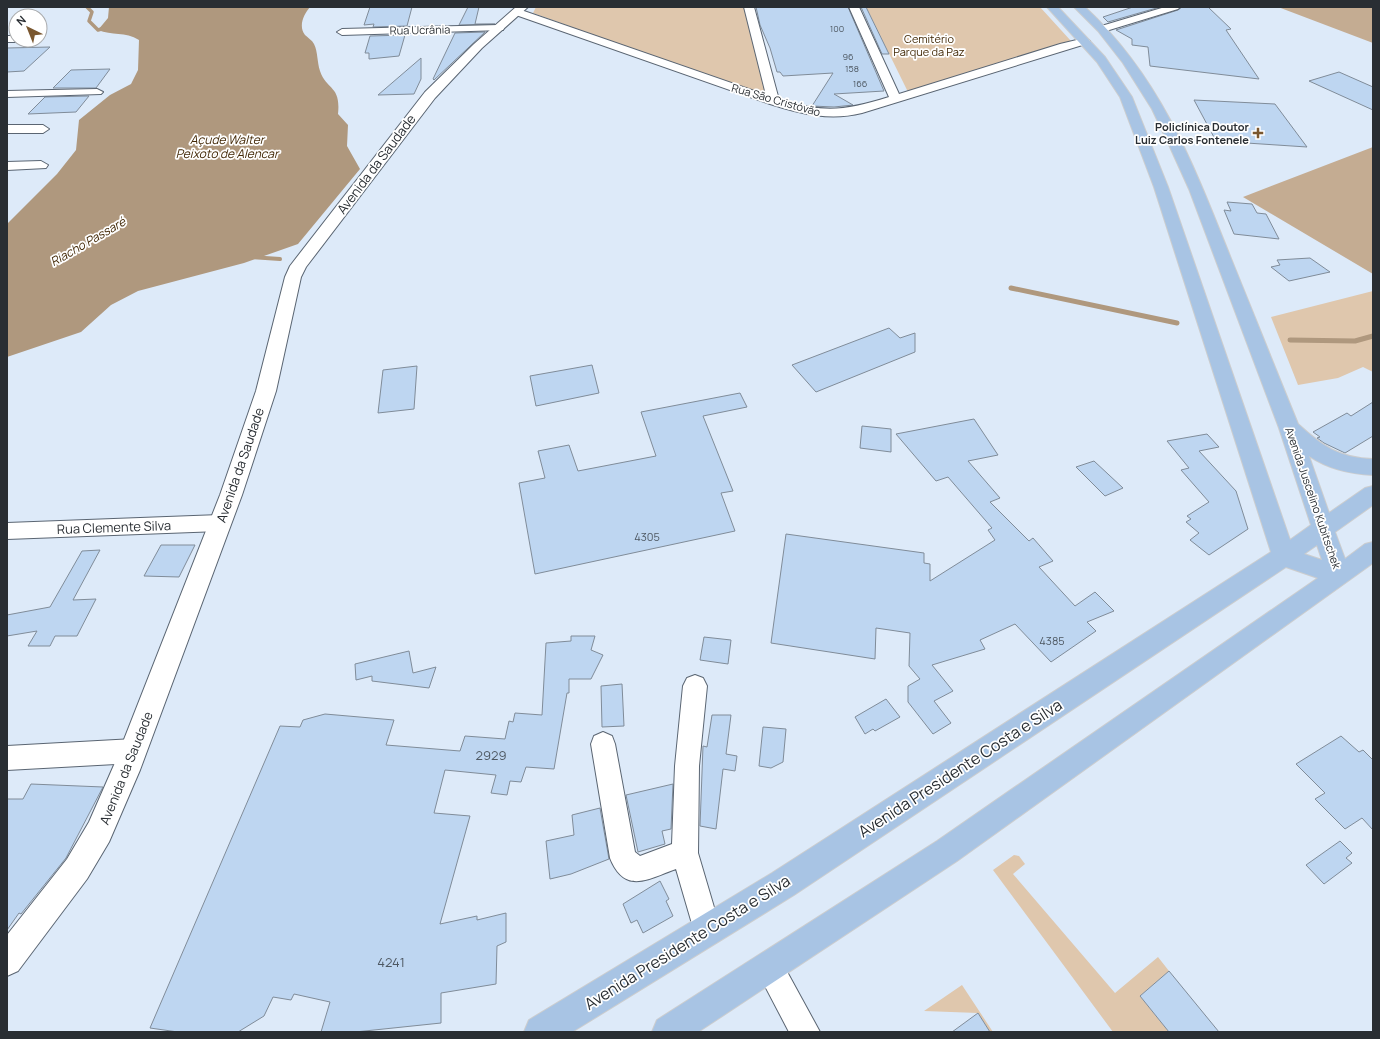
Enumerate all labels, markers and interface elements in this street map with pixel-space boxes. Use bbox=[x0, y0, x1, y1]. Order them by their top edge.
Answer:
north arrow bbox=[8, 8, 48, 48]
text: N bbox=[13, 12, 29, 29]
street label: Rua Ucrânia bbox=[390, 21, 450, 38]
house number: 100 bbox=[830, 22, 844, 35]
park label: Cemitério Parque da Paz bbox=[893, 31, 965, 59]
house number: 96 bbox=[842, 50, 854, 63]
house number: 158 bbox=[845, 62, 859, 75]
house number: 166 bbox=[853, 77, 868, 90]
street label: Rua São Cristóvão bbox=[730, 80, 823, 120]
street label: Avenida da Saudade bbox=[333, 110, 420, 218]
place label: Policlínica Doutor Luiz Carlos Fontenele bbox=[1135, 119, 1250, 147]
marker: Policlínica Doutor Luiz Carlos Fontenele bbox=[1252, 127, 1264, 139]
water label: Açude Walter Peixoto de Alencar bbox=[176, 131, 280, 162]
water label: Riacho Passaré bbox=[47, 213, 129, 270]
street label: Avenida da Saudade bbox=[212, 405, 268, 525]
street label: Avenida Juscelino Kubitschek bbox=[1282, 425, 1345, 571]
street label: Rua Clemente Silva bbox=[57, 516, 171, 538]
house number: 4305 bbox=[634, 529, 660, 544]
house number: 4385 bbox=[1039, 633, 1065, 648]
street label: Avenida Presidente Costa e Silva bbox=[854, 694, 1066, 842]
street label: Avenida da Saudade bbox=[95, 708, 157, 827]
house number: 2929 bbox=[476, 746, 506, 764]
street label: Avenida Presidente Costa e Silva bbox=[580, 869, 794, 1015]
house number: 4241 bbox=[377, 953, 405, 971]

